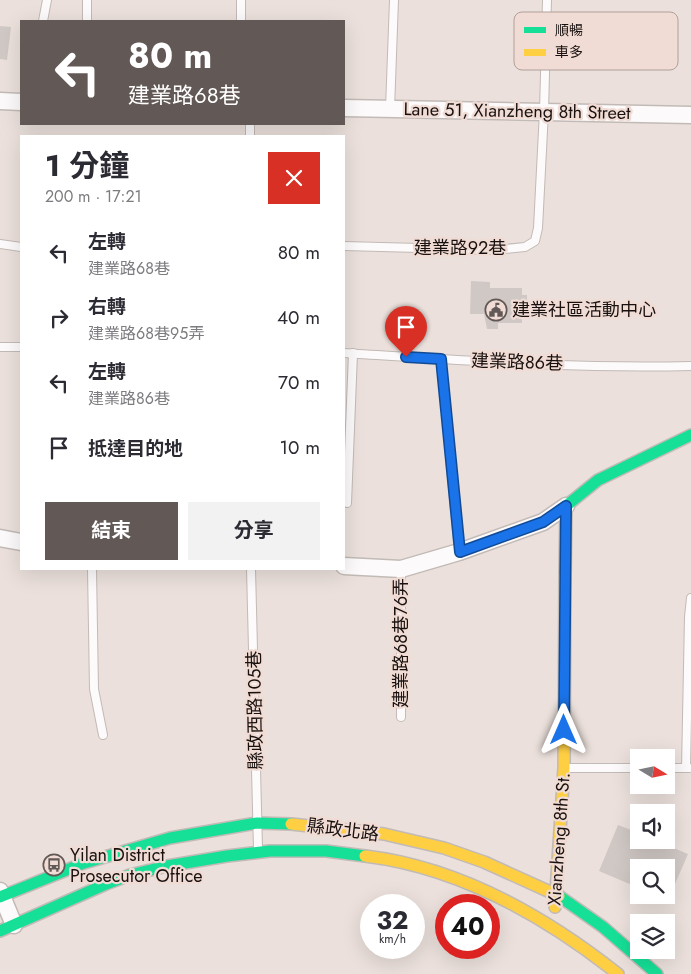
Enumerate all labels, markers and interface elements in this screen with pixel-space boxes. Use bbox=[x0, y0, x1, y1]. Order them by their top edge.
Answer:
legend bbox=[514, 12, 678, 70]
text: 順暢 bbox=[555, 20, 583, 40]
text: 80 m bbox=[128, 31, 212, 81]
icon: left bbox=[45, 40, 110, 105]
text: 車多 bbox=[555, 42, 583, 62]
text: 建業路68巷 bbox=[128, 79, 241, 111]
street label: Lane 51, Xianzheng 8th Street bbox=[403, 96, 631, 126]
text: 1 分鐘 bbox=[45, 144, 129, 187]
button: close bbox=[268, 152, 320, 204]
text: 200 m · 17:21 bbox=[45, 185, 142, 208]
text: 左轉 bbox=[88, 228, 126, 255]
street label: 建業路92巷 bbox=[414, 235, 506, 261]
icon: left bbox=[45, 239, 73, 267]
text: 80 m bbox=[278, 239, 320, 266]
text: 建業路68巷 bbox=[88, 257, 170, 280]
text: 右轉 bbox=[88, 293, 126, 320]
place label: 建業社區活動中心 bbox=[512, 297, 656, 323]
public building icon: 建業社區活動中心 bbox=[484, 298, 508, 322]
icon: right bbox=[45, 304, 73, 332]
text: 40 m bbox=[277, 304, 320, 331]
pin bbox=[385, 306, 427, 357]
icon: arrive bbox=[392, 313, 420, 341]
text: 建業路68巷95弄 bbox=[88, 322, 204, 345]
street label: 建業路86巷 bbox=[470, 347, 564, 377]
text: 左轉 bbox=[88, 358, 126, 385]
icon: left bbox=[45, 369, 73, 397]
text: 70 m bbox=[278, 369, 320, 396]
text: 建業路86巷 bbox=[88, 387, 170, 410]
icon: arrive bbox=[45, 434, 73, 462]
text: 10 m bbox=[280, 434, 320, 461]
text: 抵達目的地 bbox=[88, 435, 183, 462]
button: 結束 bbox=[45, 502, 178, 560]
button: 分享 bbox=[188, 502, 320, 560]
street label: 建業路68巷76弄 bbox=[388, 578, 414, 708]
street label: 縣政西路105巷 bbox=[241, 650, 269, 770]
position arrow bbox=[537, 703, 589, 755]
north arrow bbox=[630, 749, 675, 794]
map controls bbox=[630, 749, 675, 959]
street label: Xianzheng 8th St. bbox=[541, 772, 577, 906]
button: sound bbox=[630, 804, 675, 849]
street label: 縣政北路 bbox=[306, 813, 380, 847]
place label: Yilan District Prosecutor Office bbox=[70, 842, 203, 889]
bus stop icon: Yilan District Prosecutor Office bbox=[42, 853, 66, 877]
button: search bbox=[630, 859, 675, 904]
speed limit sign: 40 bbox=[435, 894, 500, 959]
text: 32 bbox=[377, 902, 408, 938]
button: layers bbox=[630, 914, 675, 959]
text: km/h bbox=[379, 930, 406, 948]

